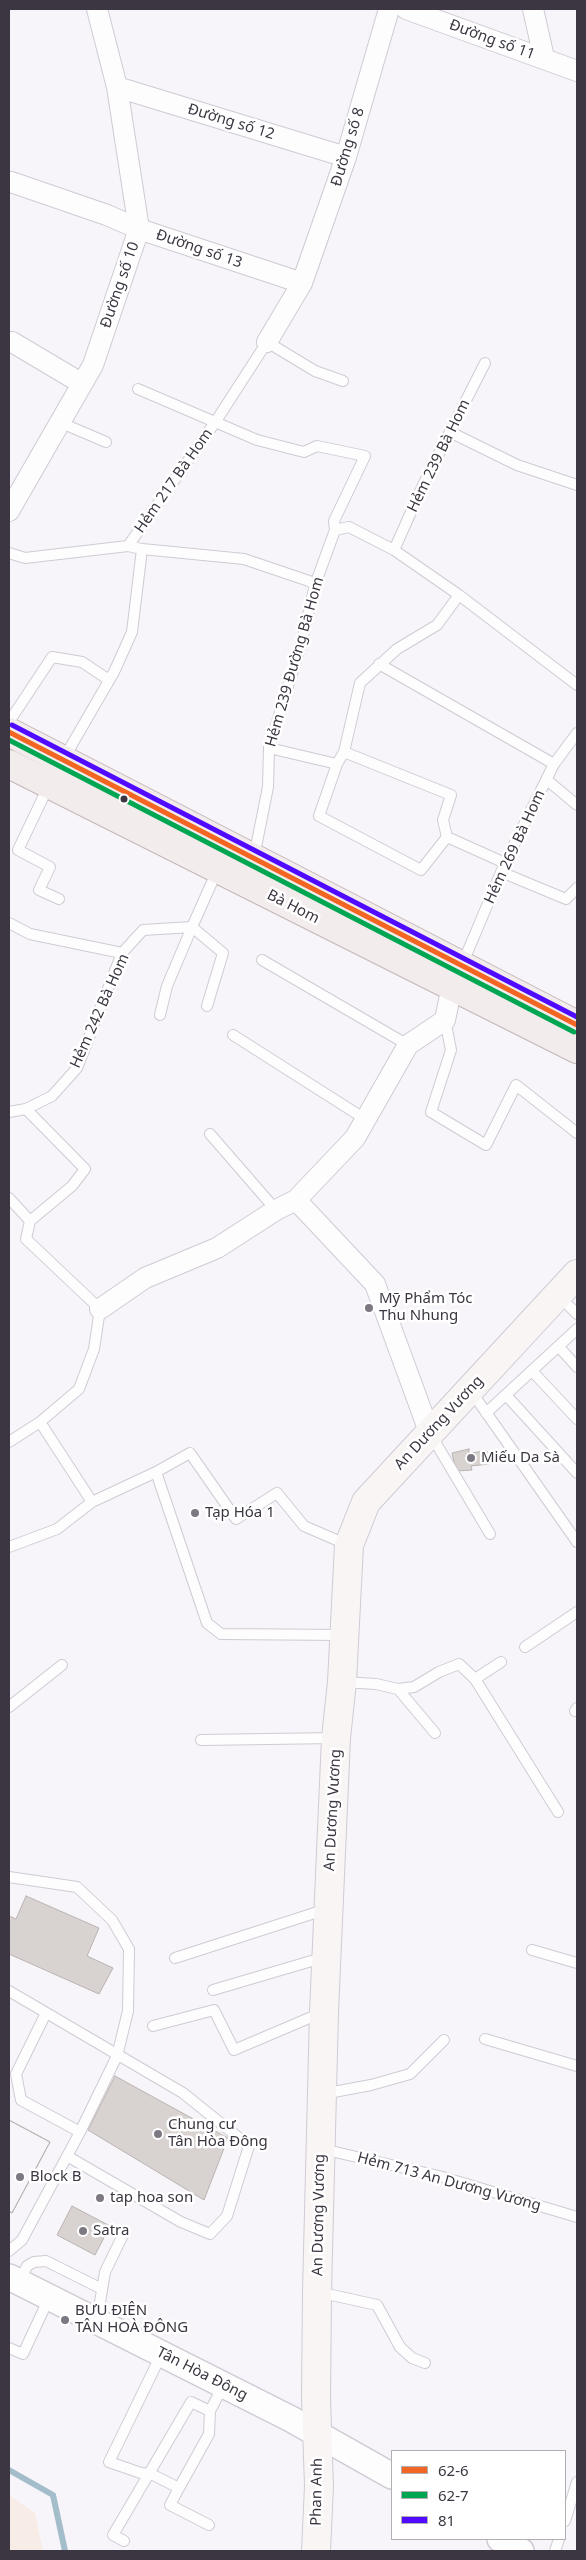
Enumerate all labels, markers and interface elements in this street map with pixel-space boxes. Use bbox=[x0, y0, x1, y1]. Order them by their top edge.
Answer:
street label: Đường số 11 bbox=[447, 16, 537, 64]
street label: Đường số 12 bbox=[185, 100, 277, 144]
street label: Đường số 8 bbox=[327, 105, 369, 189]
street label: Đường số 13 bbox=[154, 226, 244, 272]
street label: Đường số 10 bbox=[97, 240, 143, 330]
street label: Hẻm 239 Bà Hom bbox=[404, 397, 474, 515]
street label: Hẻm 217 Bà Hom bbox=[131, 425, 217, 537]
street label: Hẻm 239 Đường Bà Hom bbox=[262, 575, 328, 749]
street label: Hẻm 269 Bà Hom bbox=[481, 787, 549, 907]
unlabelled marker bbox=[119, 794, 129, 804]
street label: Bà Hom bbox=[264, 886, 322, 928]
street label: Hẻm 242 Bà Hom bbox=[67, 951, 133, 1071]
place label: Mỹ Phẩm Tóc Thu Nhung bbox=[379, 1290, 472, 1325]
marker: Mỹ Phẩm Tóc Thu Nhung bbox=[363, 1302, 375, 1314]
street label: An Dương Vương bbox=[391, 1372, 487, 1474]
place label: Miếu Da Sà bbox=[481, 1449, 560, 1467]
marker: Miếu Da Sà bbox=[465, 1452, 477, 1464]
place label: Tạp Hóa 1 bbox=[205, 1504, 275, 1522]
marker: Tạp Hóa 1 bbox=[189, 1507, 201, 1519]
street label: An Dương Vương bbox=[321, 1749, 345, 1871]
place label: Chung cư Tân Hòa Đông bbox=[168, 2116, 268, 2151]
marker: Chung cư Tân Hòa Đông bbox=[152, 2128, 164, 2140]
street label: Hẻm 713 An Dương Vương bbox=[355, 2149, 543, 2215]
street label: An Dương Vương bbox=[309, 2154, 329, 2276]
place label: Block B bbox=[30, 2168, 82, 2186]
marker: Block B bbox=[14, 2171, 26, 2183]
place label: tap hoa son bbox=[110, 2189, 193, 2207]
marker: tap hoa son bbox=[94, 2192, 106, 2204]
place label: Satra bbox=[93, 2222, 129, 2240]
marker: Satra bbox=[77, 2225, 89, 2237]
place label: BƯU ĐIỆN TÂN HOÀ ĐÔNG bbox=[75, 2302, 188, 2337]
marker: BƯU ĐIỆN TÂN HOÀ ĐÔNG bbox=[59, 2314, 71, 2326]
street label: Tân Hòa Đông bbox=[153, 2343, 251, 2405]
legend bbox=[391, 2450, 566, 2540]
street label: Phan Anh bbox=[307, 2458, 327, 2526]
text: 62-6 bbox=[438, 2460, 469, 2480]
text: 62-7 bbox=[438, 2485, 469, 2505]
text: 81 bbox=[438, 2510, 455, 2530]

